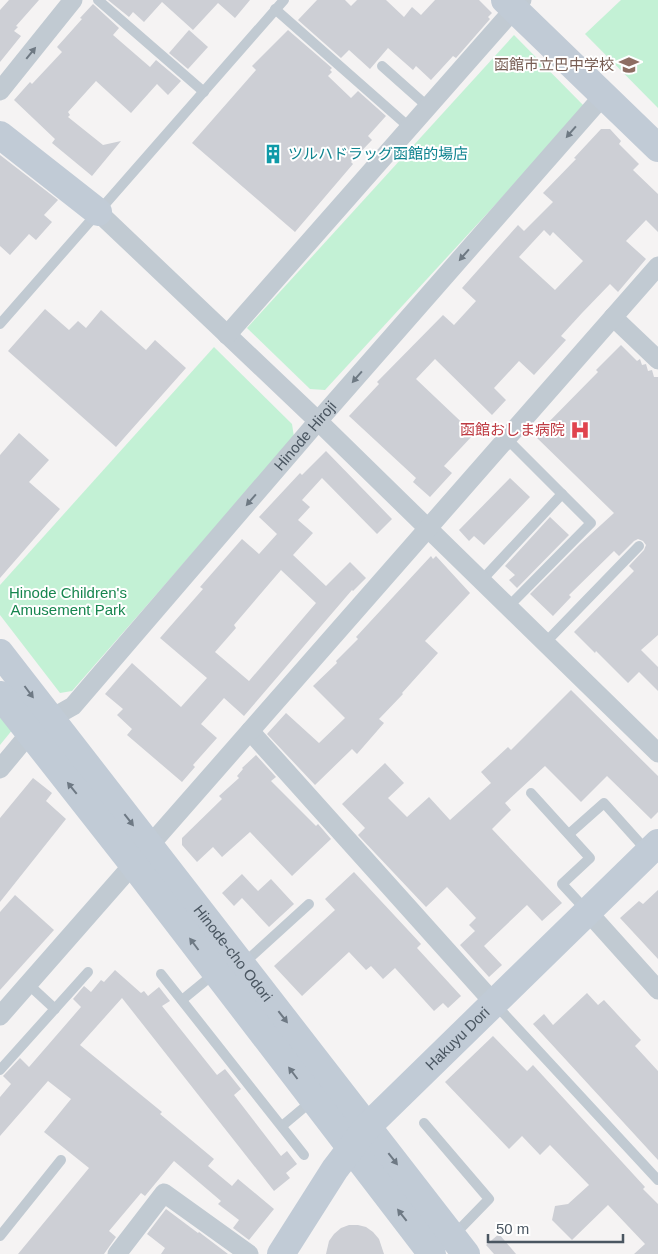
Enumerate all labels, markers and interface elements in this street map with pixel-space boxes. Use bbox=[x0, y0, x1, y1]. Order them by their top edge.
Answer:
one-way arrow bbox=[25, 47, 36, 60]
school or university icon: 函館市立巴中学校 bbox=[618, 54, 640, 76]
place label: 函館市立巴中学校 bbox=[494, 56, 614, 73]
one-way arrow bbox=[565, 126, 577, 138]
building icon: ツルハドラッグ函館的場店 bbox=[262, 143, 284, 165]
place label: ツルハドラッグ函館的場店 bbox=[288, 145, 468, 162]
one-way arrow bbox=[458, 248, 470, 260]
one-way arrow bbox=[352, 371, 363, 383]
street label: Hinode Hiroji bbox=[270, 397, 339, 474]
hospital icon: 函館おしま病院 bbox=[569, 419, 591, 441]
place label: 函館おしま病院 bbox=[460, 421, 565, 438]
one-way arrow bbox=[246, 494, 257, 506]
park label: Hinode Children's Amusement Park bbox=[9, 584, 127, 618]
one-way arrow bbox=[24, 685, 35, 698]
one-way arrow bbox=[67, 782, 78, 795]
one-way arrow bbox=[124, 813, 135, 826]
street label: Hinode-cho Odori bbox=[190, 901, 276, 1005]
one-way arrow bbox=[188, 937, 199, 950]
street label: Hakuyu Dori bbox=[422, 1003, 493, 1073]
one-way arrow bbox=[278, 1010, 289, 1023]
one-way arrow bbox=[287, 1066, 298, 1079]
one-way arrow bbox=[388, 1152, 399, 1165]
one-way arrow bbox=[397, 1208, 407, 1222]
scale bar bbox=[488, 1212, 623, 1244]
text: 50 m bbox=[496, 1220, 529, 1237]

